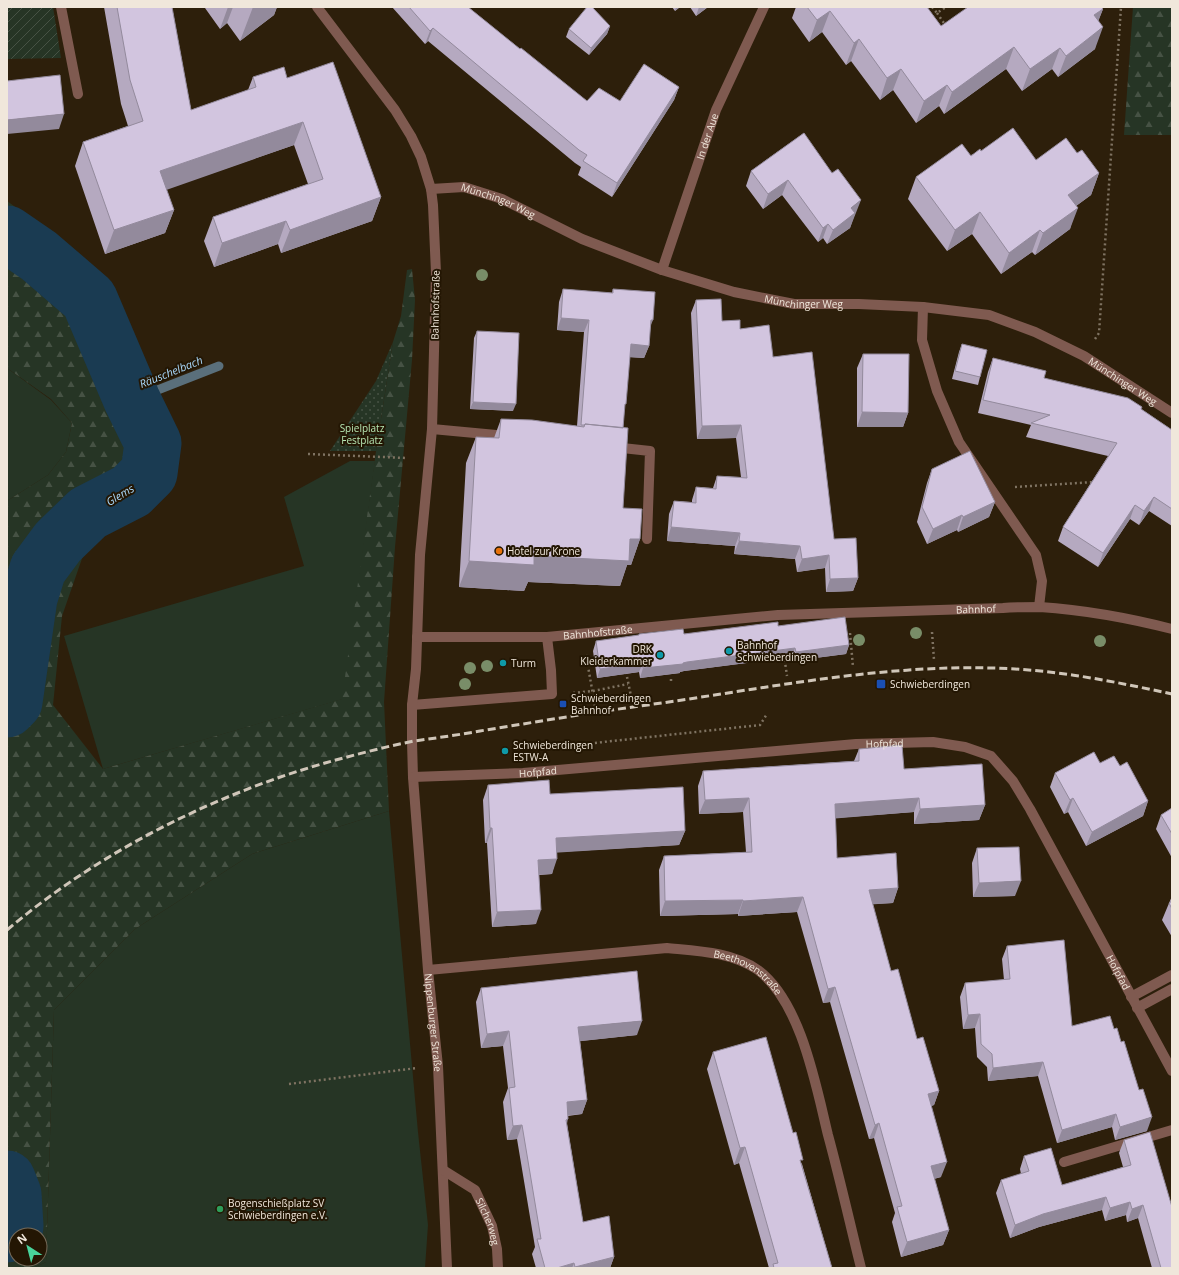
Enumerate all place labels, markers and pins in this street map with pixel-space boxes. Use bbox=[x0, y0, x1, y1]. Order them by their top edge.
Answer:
place label: Hotel zur Krone bbox=[507, 544, 581, 558]
marker: Hotel zur Krone bbox=[494, 546, 504, 556]
place label: Bahnhof Schwieberdingen bbox=[737, 638, 817, 664]
place label: DRK Kleiderkammer bbox=[580, 642, 653, 668]
marker: Bahnhof Schwieberdingen bbox=[724, 646, 734, 656]
marker: DRK Kleiderkammer bbox=[655, 650, 665, 660]
place label: Turm bbox=[511, 656, 536, 670]
marker: Turm bbox=[498, 658, 508, 668]
place label: Schwieberdingen bbox=[890, 677, 970, 691]
marker: Schwieberdingen bbox=[875, 678, 887, 690]
place label: Schwieberdingen Bahnhof bbox=[571, 691, 651, 717]
marker: Schwieberdingen Bahnhof bbox=[558, 699, 568, 709]
place label: Schwieberdingen ESTW-A bbox=[513, 738, 593, 764]
marker: Schwieberdingen ESTW-A bbox=[500, 746, 510, 756]
place label: Bogenschießplatz SV Schwieberdingen e.V. bbox=[228, 1196, 328, 1222]
marker: Bogenschießplatz SV Schwieberdingen e.V. bbox=[215, 1204, 225, 1214]

